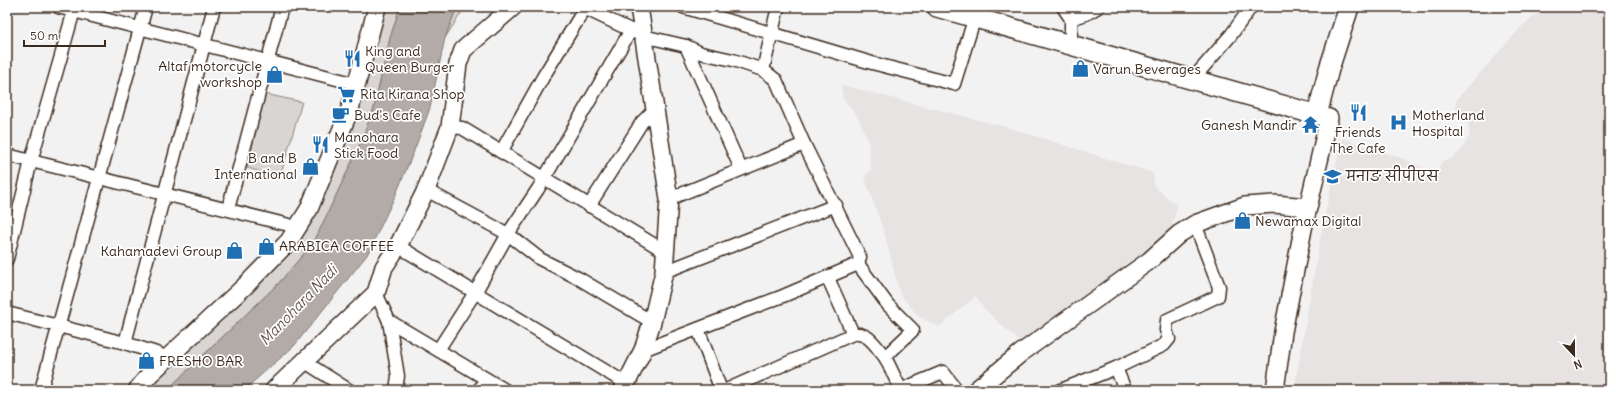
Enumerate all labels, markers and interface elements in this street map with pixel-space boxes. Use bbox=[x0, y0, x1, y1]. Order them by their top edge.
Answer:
scale bar bbox=[24, 22, 105, 48]
text: 50 m bbox=[30, 28, 59, 43]
place label: King and Queen Burger bbox=[365, 42, 454, 76]
restaurant icon: King and Queen Burger bbox=[342, 49, 362, 69]
place label: Altaf motorcycle workshop bbox=[158, 57, 262, 91]
shop icon: Varun Beverages bbox=[1070, 59, 1090, 79]
place label: Varun Beverages bbox=[1093, 60, 1201, 78]
shop icon: Altaf motorcycle workshop bbox=[265, 64, 285, 84]
supermarket icon: Rita Kirana Shop bbox=[337, 84, 357, 104]
place label: Rita Kirana Shop bbox=[360, 85, 465, 103]
restaurant icon: Friends The Cafe bbox=[1348, 102, 1368, 122]
cafe icon: Bud's Cafe bbox=[331, 105, 351, 125]
place label: Bud's Cafe bbox=[354, 106, 421, 124]
place label: Motherland Hospital bbox=[1412, 106, 1485, 140]
hospital icon: Motherland Hospital bbox=[1389, 113, 1409, 133]
temple icon: Ganesh Mandir bbox=[1300, 115, 1320, 135]
place label: Ganesh Mandir bbox=[1201, 116, 1297, 134]
place label: Friends The Cafe bbox=[1330, 123, 1386, 157]
place label: Manohara Stick Food bbox=[334, 128, 399, 162]
restaurant icon: Manohara Stick Food bbox=[311, 135, 331, 155]
place label: B and B International bbox=[214, 149, 297, 183]
shop icon: B and B International bbox=[300, 156, 320, 176]
place label: मनाङ सीपीएस bbox=[1345, 165, 1440, 185]
school or university icon: मनाङ सीपीएस bbox=[1323, 166, 1343, 186]
shop icon: Newamax Digital bbox=[1232, 211, 1252, 231]
place label: Newamax Digital bbox=[1255, 212, 1361, 230]
shop icon: ARABICA COFFEE bbox=[256, 236, 276, 256]
place label: ARABICA COFFEE bbox=[279, 237, 394, 255]
shop icon: Kahamadevi Group bbox=[225, 241, 245, 261]
place label: Kahamadevi Group bbox=[100, 242, 222, 260]
water label: Manohara Nadi bbox=[255, 260, 342, 349]
north arrow bbox=[1554, 335, 1594, 375]
shop icon: FRESHO BAR bbox=[136, 351, 156, 371]
place label: FRESHO BAR bbox=[159, 352, 243, 370]
text: N bbox=[1572, 356, 1584, 372]

